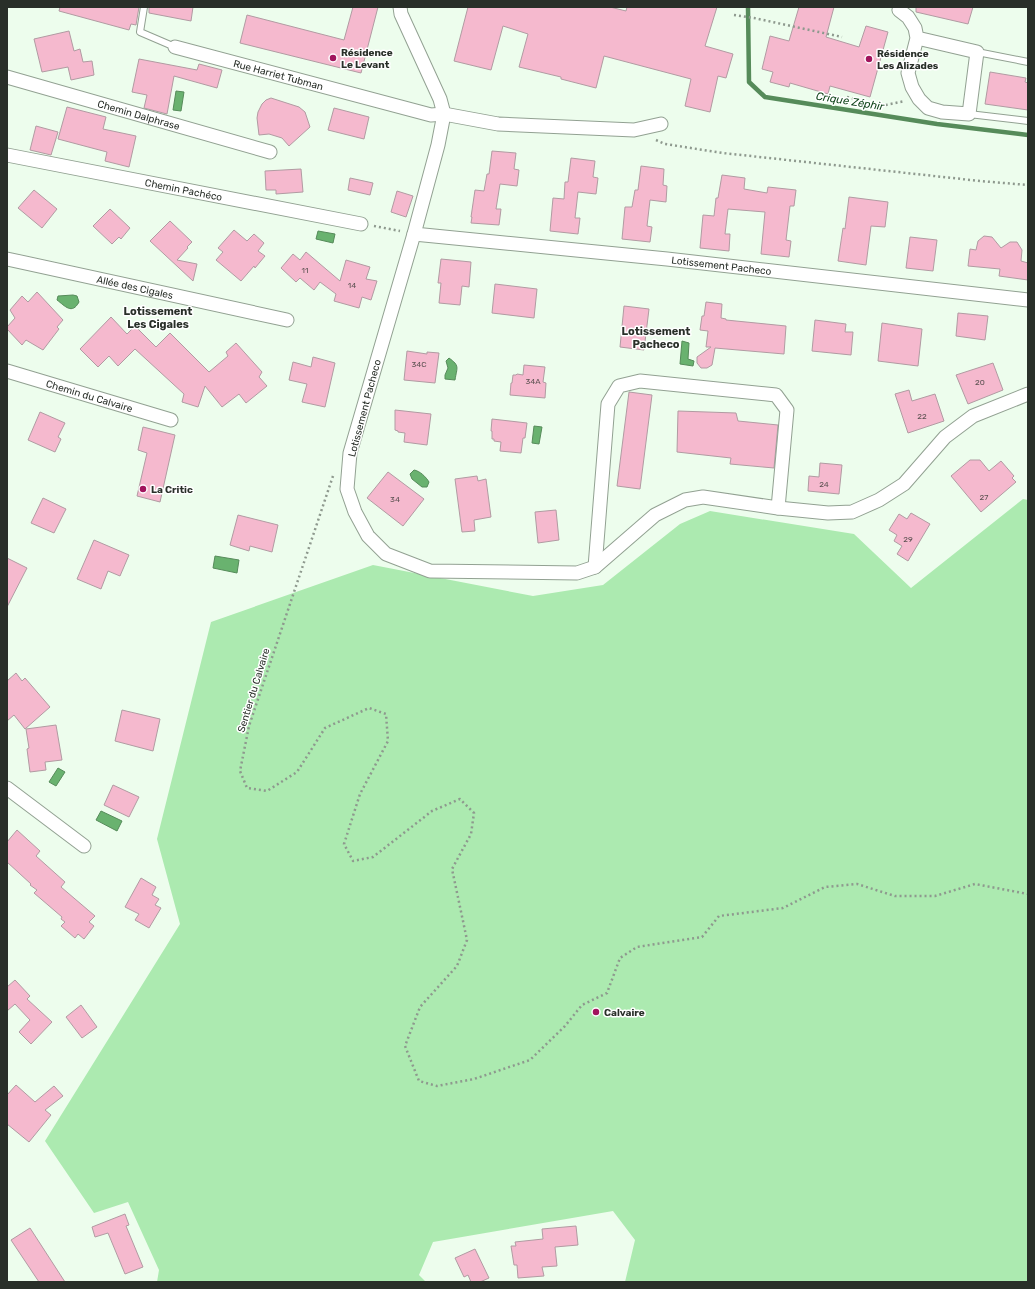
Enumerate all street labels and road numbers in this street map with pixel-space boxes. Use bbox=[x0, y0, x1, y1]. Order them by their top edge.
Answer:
street label: Rue Harriet Tubman bbox=[232, 58, 324, 93]
street label: Chemin Dalphrase bbox=[96, 98, 181, 133]
street label: Chemin Pachéco bbox=[144, 177, 223, 204]
street label: Lotissement Pacheco bbox=[671, 255, 772, 278]
street label: Allée des Cigales bbox=[95, 274, 174, 302]
street label: Lotissement Pacheco bbox=[346, 358, 384, 458]
street label: Chemin du Calvaire bbox=[44, 378, 134, 415]
street label: Sentier du Calvaire bbox=[235, 646, 273, 734]

